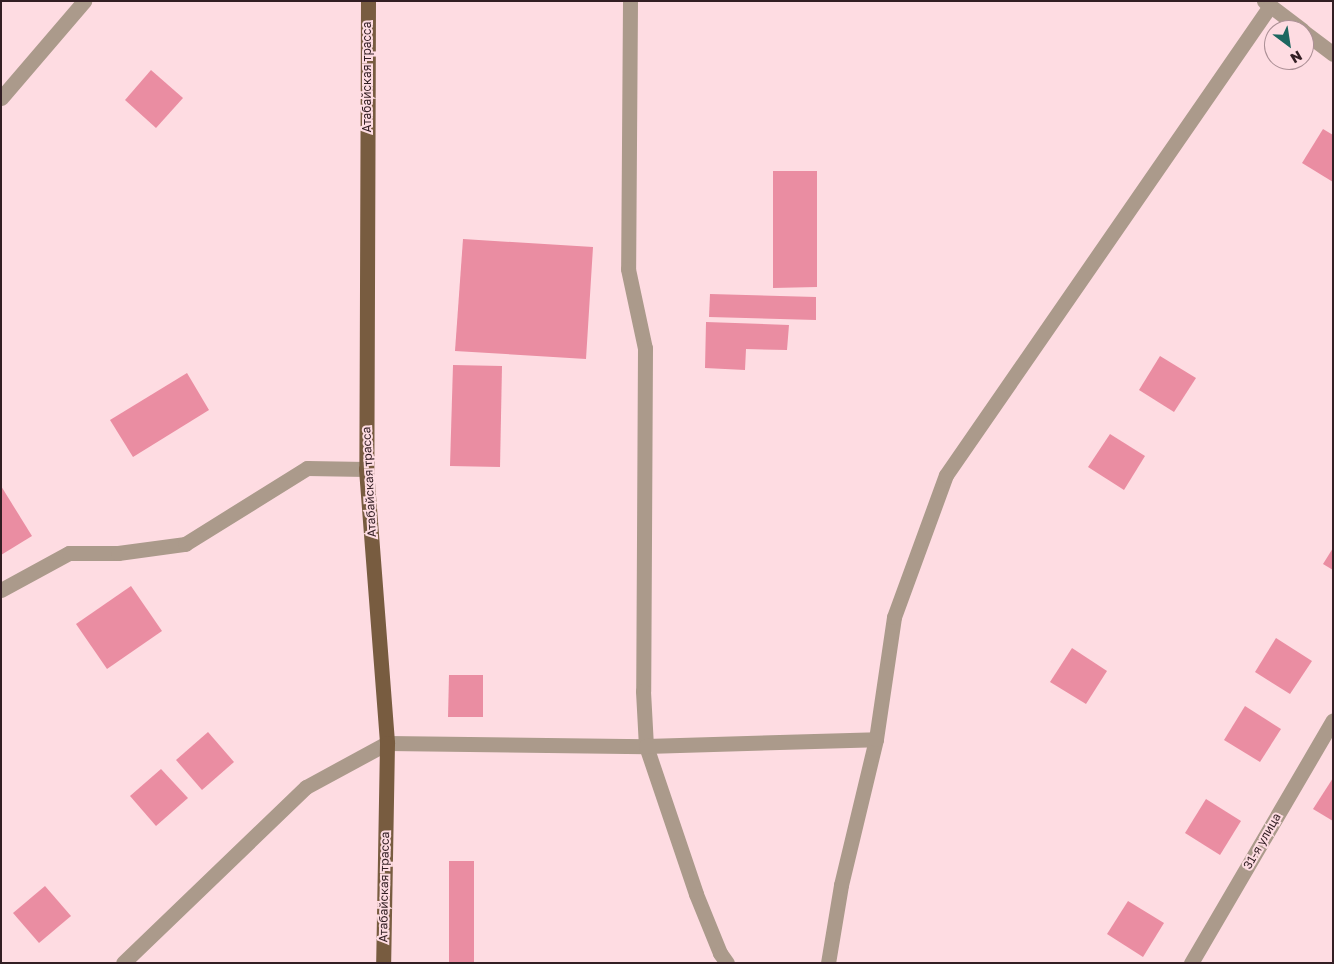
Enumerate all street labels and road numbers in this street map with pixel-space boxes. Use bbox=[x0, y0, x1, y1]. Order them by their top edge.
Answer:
street label: Атабайская трасса bbox=[360, 22, 374, 132]
street label: Атабайская трасса bbox=[359, 426, 379, 538]
street label: 31-я улица bbox=[1240, 810, 1284, 872]
street label: Атабайская трасса bbox=[376, 831, 392, 943]

